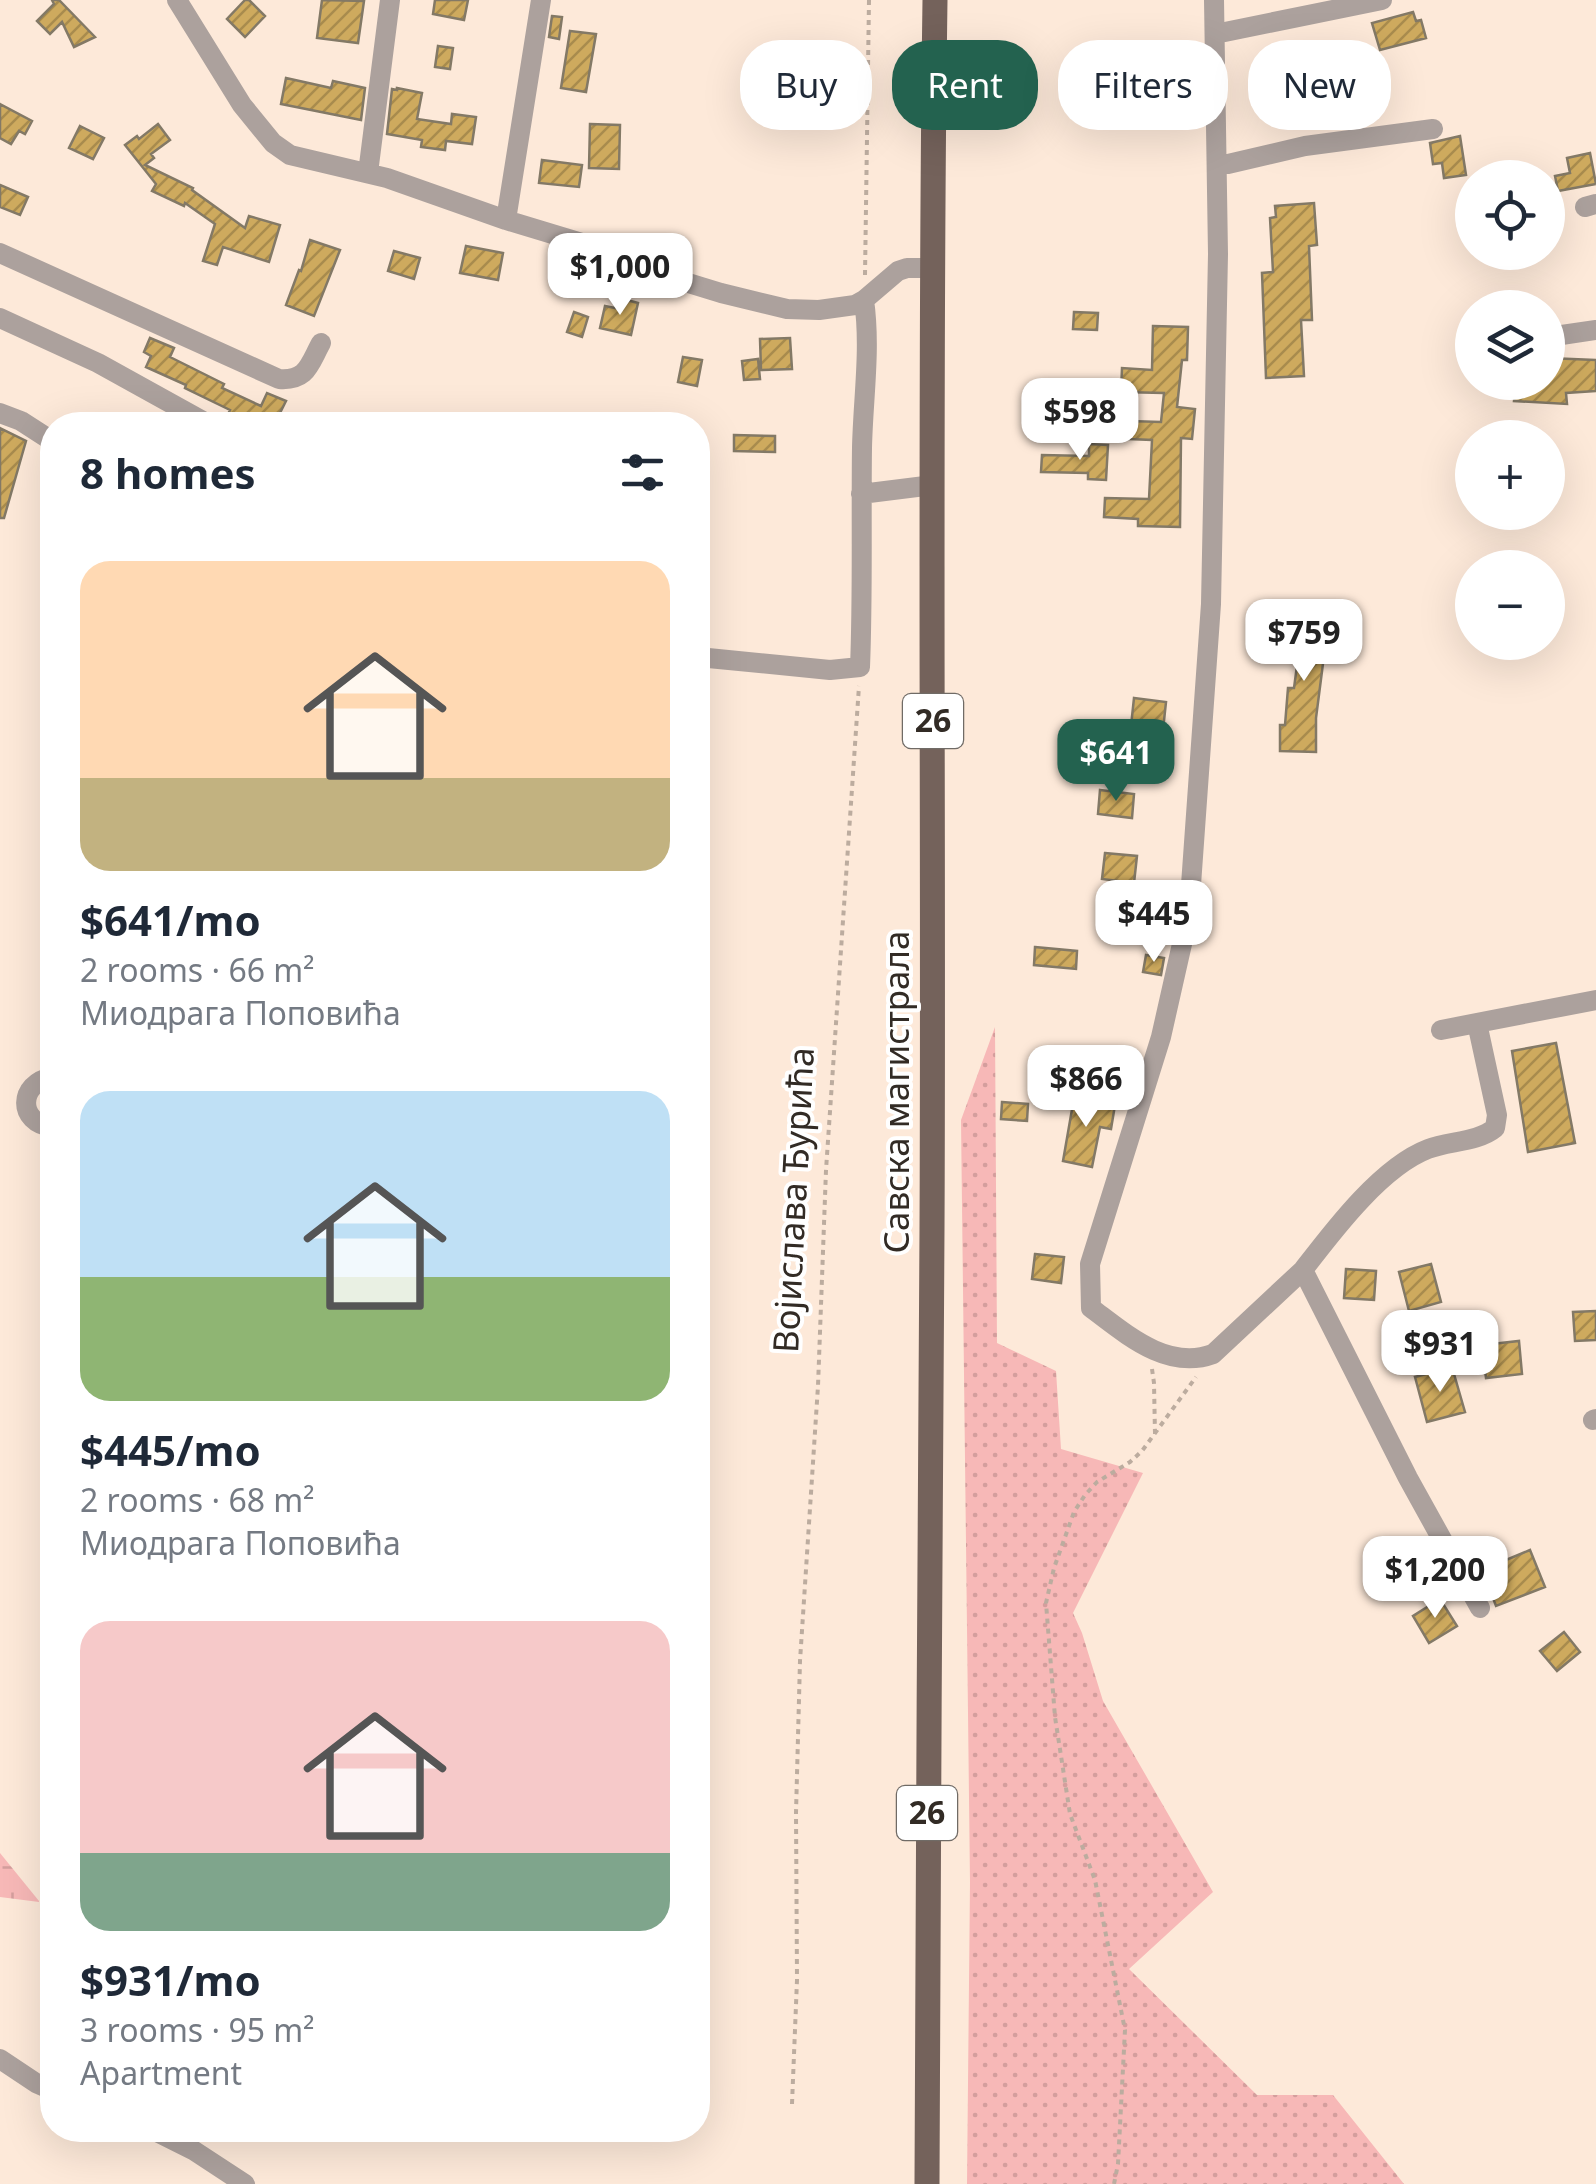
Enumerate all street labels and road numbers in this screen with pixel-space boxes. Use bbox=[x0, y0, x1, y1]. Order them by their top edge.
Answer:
road number: 26 bbox=[903, 694, 963, 748]
street label: Савска магистрала bbox=[872, 931, 919, 1253]
street label: Војислава Ђурића bbox=[761, 1046, 824, 1354]
road number: 26 bbox=[897, 1786, 957, 1840]

